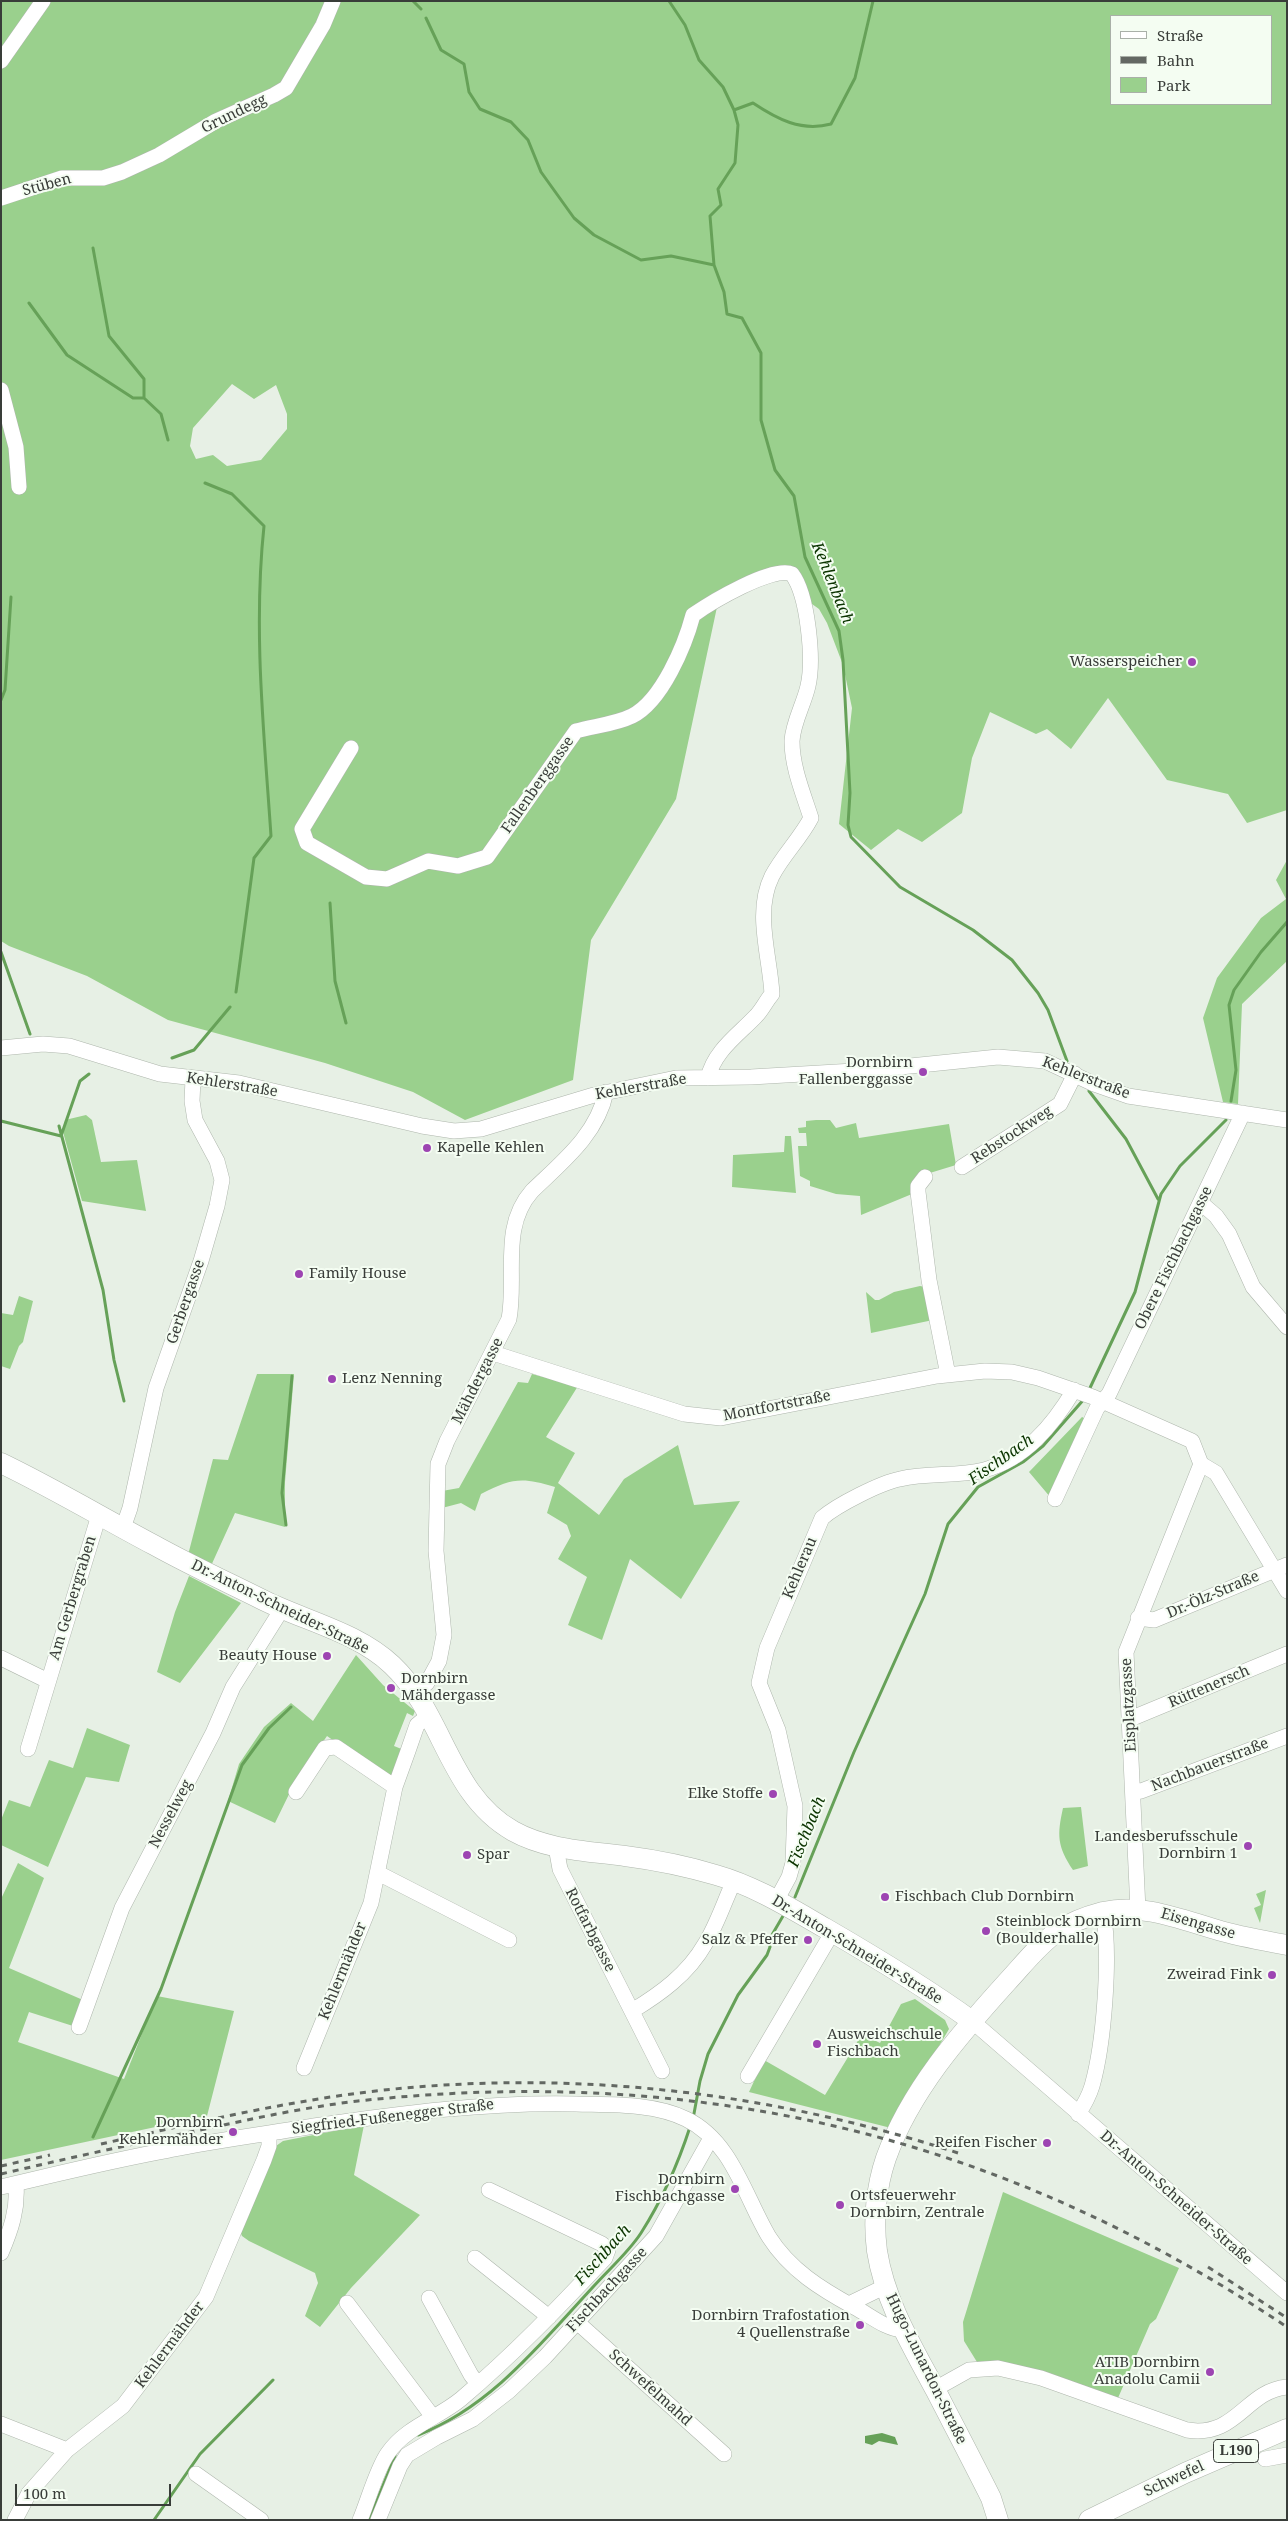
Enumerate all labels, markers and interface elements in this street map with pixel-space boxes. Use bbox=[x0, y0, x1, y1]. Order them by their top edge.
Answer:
legend bbox=[1110, 15, 1273, 105]
text: Straße bbox=[1157, 25, 1203, 45]
text: Bahn bbox=[1157, 50, 1194, 70]
text: Park bbox=[1157, 75, 1190, 95]
street label: Grundegg bbox=[198, 90, 270, 138]
street label: Stüben bbox=[21, 170, 73, 200]
water label: Kehlenbach bbox=[807, 539, 857, 627]
place label: Wasserspeicher bbox=[1069, 653, 1182, 671]
marker: Wasserspeicher bbox=[1186, 656, 1198, 668]
street label: Fallenberggasse bbox=[498, 733, 578, 837]
street label: Kehlerstraße bbox=[1040, 1053, 1132, 1103]
place label: Dornbirn Fallenberggasse bbox=[799, 1054, 913, 1089]
marker: Dornbirn Fallenberggasse bbox=[917, 1066, 929, 1078]
street label: Kehlerstraße bbox=[185, 1069, 279, 1101]
street label: Kehlerstraße bbox=[594, 1070, 688, 1104]
street label: Rebstockweg bbox=[968, 1102, 1056, 1168]
place label: Kapelle Kehlen bbox=[437, 1139, 545, 1157]
marker: Kapelle Kehlen bbox=[421, 1142, 433, 1154]
street label: Obere Fischbachgasse bbox=[1131, 1183, 1217, 1333]
street label: Gerbergasse bbox=[163, 1257, 209, 1347]
place label: Family House bbox=[309, 1265, 407, 1283]
marker: Family House bbox=[293, 1268, 305, 1280]
street label: Mähdergasse bbox=[449, 1335, 507, 1427]
place label: Lenz Nenning bbox=[342, 1370, 442, 1388]
marker: Lenz Nenning bbox=[326, 1373, 338, 1385]
street label: Montfortstraße bbox=[722, 1387, 832, 1425]
water label: Fischbach bbox=[965, 1431, 1037, 1489]
street label: Am Gerbergraben bbox=[46, 1534, 100, 1662]
street label: Kehlerau bbox=[779, 1534, 821, 1602]
street label: Dr.-Anton-Schneider-Straße bbox=[188, 1556, 372, 1658]
street label: Dr.-Ölz-Straße bbox=[1164, 1567, 1262, 1623]
place label: Beauty House bbox=[219, 1647, 317, 1665]
marker: Beauty House bbox=[321, 1650, 333, 1662]
street label: Eisplatzgasse bbox=[1118, 1657, 1140, 1753]
street label: Rüttenersch bbox=[1166, 1662, 1252, 1712]
place label: Dornbirn Mähdergasse bbox=[401, 1670, 495, 1705]
marker: Dornbirn Mähdergasse bbox=[385, 1682, 397, 1694]
street label: Nachbauerstraße bbox=[1149, 1734, 1271, 1796]
street label: Nesselweg bbox=[146, 1777, 196, 1851]
place label: Elke Stoffe bbox=[688, 1785, 763, 1803]
marker: Elke Stoffe bbox=[767, 1788, 779, 1800]
water label: Fischbach bbox=[784, 1794, 830, 1870]
place label: Landesberufsschule Dornbirn 1 bbox=[1095, 1828, 1238, 1863]
marker: Landesberufsschule Dornbirn 1 bbox=[1242, 1840, 1254, 1852]
place label: Spar bbox=[477, 1846, 510, 1864]
marker: Spar bbox=[461, 1849, 473, 1861]
street label: Rotfarbgasse bbox=[561, 1885, 619, 1975]
place label: Fischbach Club Dornbirn bbox=[895, 1888, 1074, 1906]
marker: Fischbach Club Dornbirn bbox=[879, 1891, 891, 1903]
street label: Dr.-Anton-Schneider-Straße bbox=[768, 1892, 946, 2008]
street label: Eisengasse bbox=[1159, 1905, 1237, 1943]
place label: Steinblock Dornbirn (Boulderhalle) bbox=[996, 1913, 1142, 1948]
street label: Kehlermähder bbox=[315, 1919, 371, 2023]
marker: Steinblock Dornbirn (Boulderhalle) bbox=[980, 1925, 992, 1937]
place label: Salz & Pfeffer bbox=[702, 1931, 798, 1949]
marker: Salz & Pfeffer bbox=[802, 1934, 814, 1946]
place label: Zweirad Fink bbox=[1167, 1966, 1262, 1984]
marker: Zweirad Fink bbox=[1266, 1969, 1278, 1981]
place label: Ausweichschule Fischbach bbox=[827, 2026, 942, 2061]
marker: Ausweichschule Fischbach bbox=[811, 2038, 823, 2050]
street label: Siegfried-Fußenegger Straße bbox=[291, 2096, 495, 2138]
place label: Dornbirn Kehlermähder bbox=[119, 2114, 223, 2149]
marker: Dornbirn Kehlermähder bbox=[227, 2126, 239, 2138]
street label: Dr.-Anton-Schneider-Straße bbox=[1096, 2127, 1256, 2269]
place label: Reifen Fischer bbox=[935, 2134, 1037, 2152]
marker: Reifen Fischer bbox=[1041, 2137, 1053, 2149]
place label: Dornbirn Fischbachgasse bbox=[615, 2171, 725, 2206]
marker: Dornbirn Fischbachgasse bbox=[729, 2183, 741, 2195]
place label: Ortsfeuerwehr Dornbirn, Zentrale bbox=[850, 2187, 984, 2222]
marker: Ortsfeuerwehr Dornbirn, Zentrale bbox=[834, 2199, 846, 2211]
water label: Fischbach bbox=[571, 2221, 635, 2289]
street label: Fischbachgasse bbox=[563, 2244, 651, 2336]
street label: Hugo-Lunardon-Straße bbox=[882, 2291, 970, 2447]
street label: Kehlermähder bbox=[132, 2298, 208, 2392]
place label: Dornbirn Trafostation 4 Quellenstraße bbox=[692, 2307, 850, 2342]
marker: Dornbirn Trafostation 4 Quellenstraße bbox=[854, 2319, 866, 2331]
street label: Schwefelmahd bbox=[605, 2346, 695, 2430]
place label: ATIB Dornbirn Anadolu Camii bbox=[1094, 2354, 1200, 2389]
marker: ATIB Dornbirn Anadolu Camii bbox=[1204, 2366, 1216, 2378]
road number: L190 bbox=[1214, 2440, 1258, 2462]
street label: Schwefel bbox=[1141, 2457, 1207, 2501]
scale bar bbox=[18, 2474, 174, 2506]
text: 100 m bbox=[23, 2483, 66, 2503]

